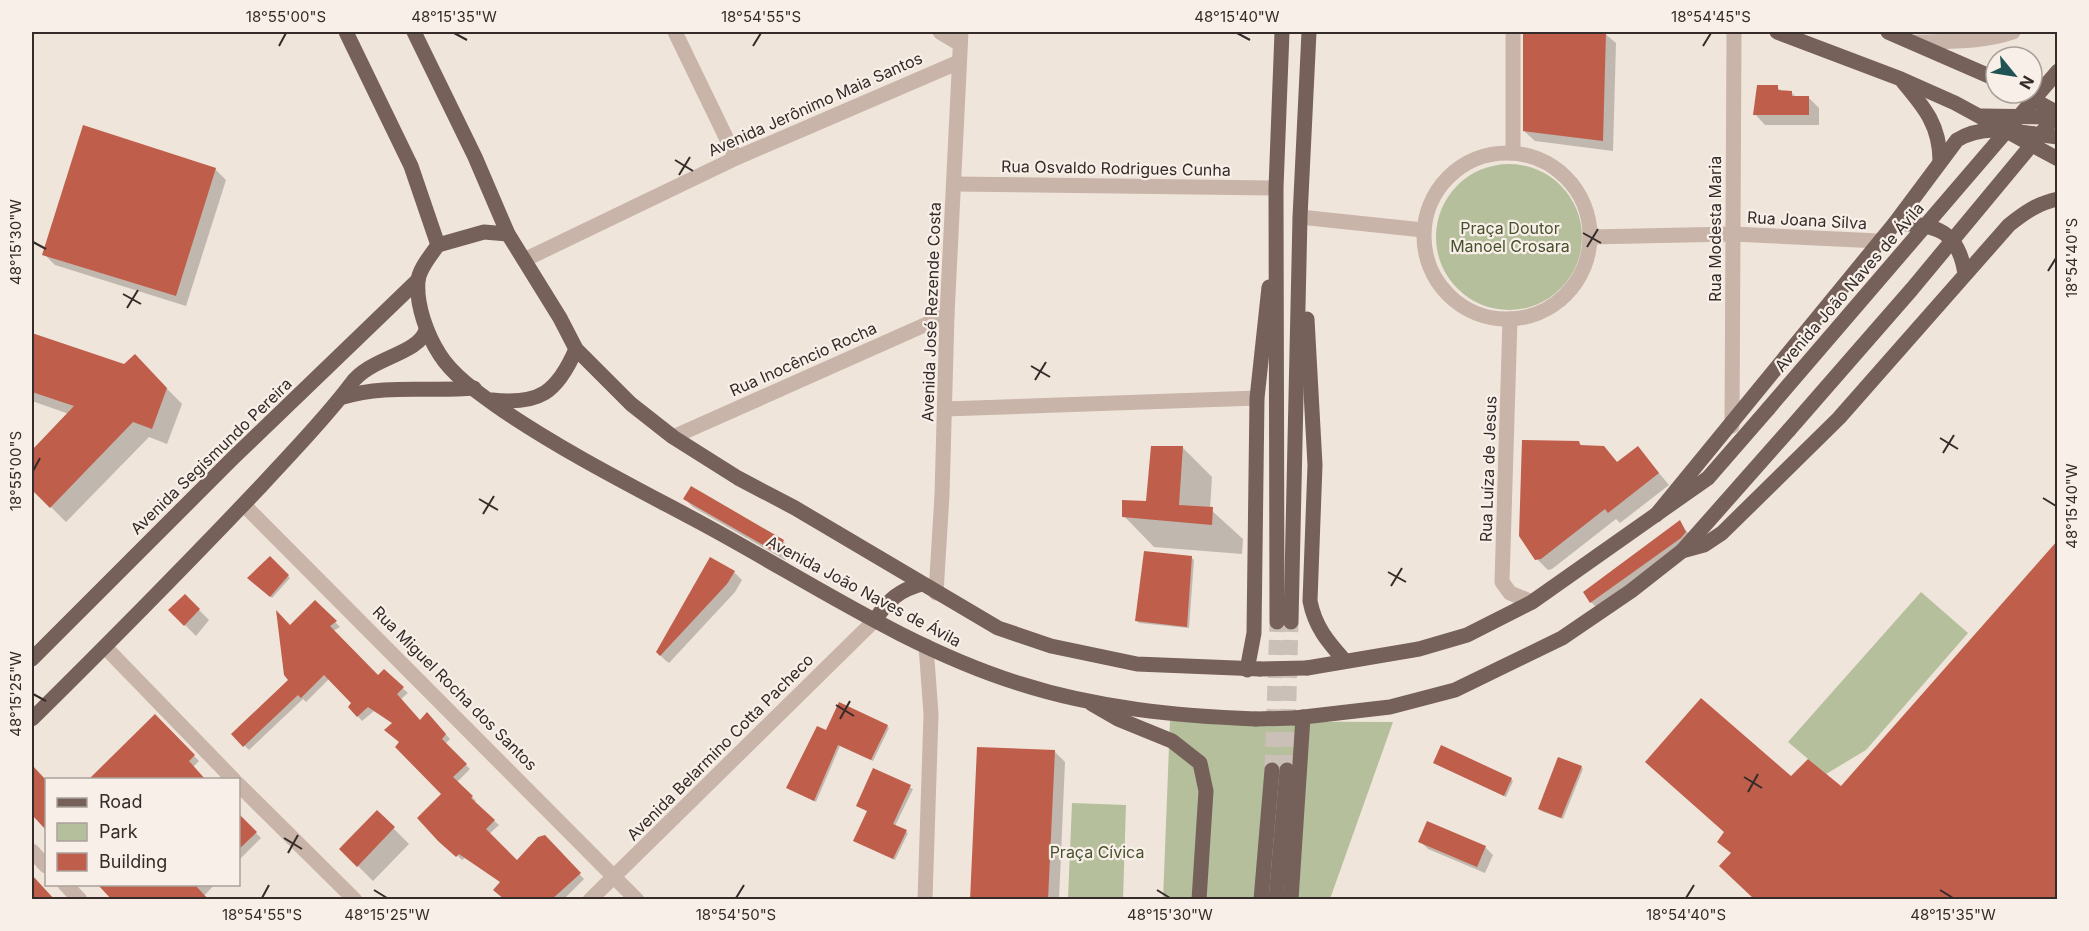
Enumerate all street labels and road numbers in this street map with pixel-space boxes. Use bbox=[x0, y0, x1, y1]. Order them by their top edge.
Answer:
street label: Avenida Jerônimo Maia Santos bbox=[705, 48, 925, 160]
street label: Rua Osvaldo Rodrigues Cunha bbox=[1001, 156, 1231, 180]
street label: Rua Modesta Maria bbox=[1705, 156, 1725, 302]
street label: Avenida João Naves de Ávila bbox=[1770, 198, 1928, 376]
street label: Avenida José Rezende Costa bbox=[917, 202, 945, 422]
street label: Rua Joana Silva bbox=[1747, 207, 1867, 233]
street label: Rua Inocêncio Rocha bbox=[726, 318, 880, 400]
street label: Avenida Segismundo Pereira bbox=[126, 374, 296, 538]
street label: Rua Luíza de Jesus bbox=[1475, 396, 1501, 542]
street label: Avenida João Naves de Ávila bbox=[763, 531, 965, 651]
street label: Rua Miguel Rocha dos Santos bbox=[369, 602, 541, 774]
street label: Avenida Belarmino Cotta Pacheco bbox=[623, 650, 817, 844]

